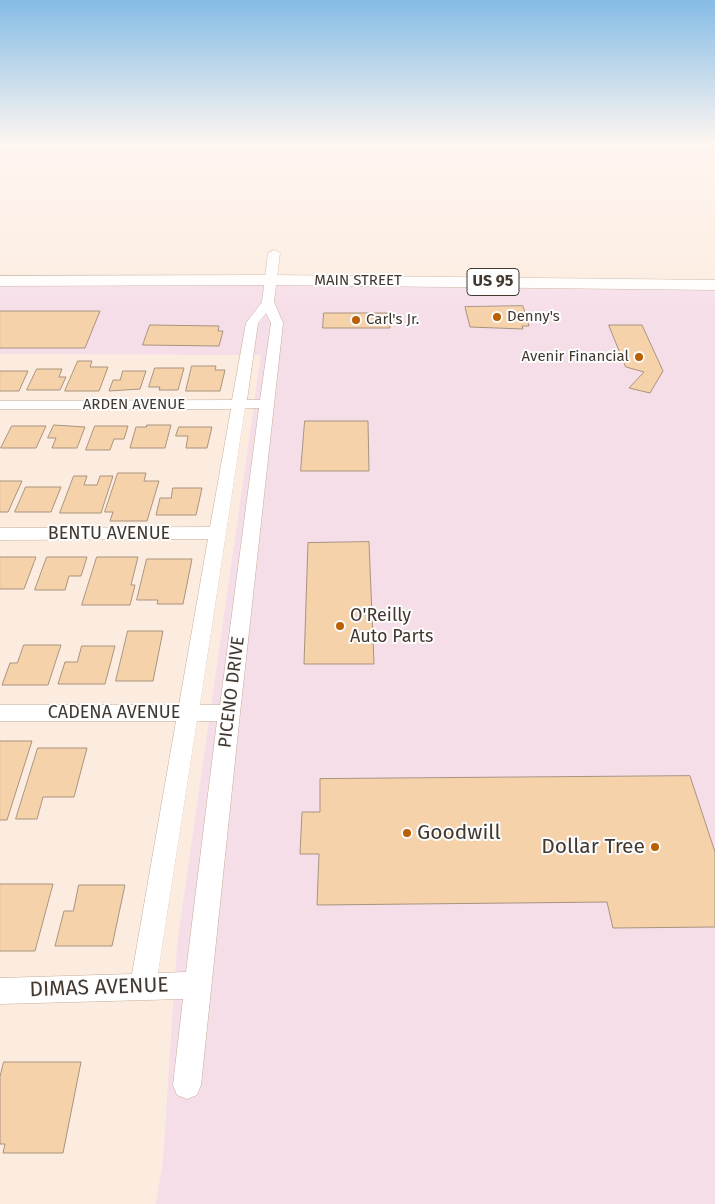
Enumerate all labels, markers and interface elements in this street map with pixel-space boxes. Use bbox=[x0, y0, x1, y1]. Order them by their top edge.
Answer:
road number: US 95 bbox=[467, 268, 519, 296]
street label: MAIN STREET bbox=[314, 272, 402, 290]
place label: Denny's bbox=[507, 308, 560, 326]
place label: Carl's Jr. bbox=[366, 311, 419, 329]
marker: Denny's bbox=[491, 311, 503, 323]
marker: Carl's Jr. bbox=[350, 314, 362, 326]
place label: Avenir Financial bbox=[522, 348, 629, 366]
marker: Avenir Financial bbox=[633, 351, 645, 363]
street label: ARDEN AVENUE bbox=[83, 396, 185, 414]
street label: BENTU AVENUE bbox=[48, 523, 170, 545]
place label: O'Reilly Auto Parts bbox=[350, 605, 433, 648]
marker: O'Reilly Auto Parts bbox=[334, 620, 346, 632]
street label: PICENO DRIVE bbox=[214, 635, 250, 749]
street label: CADENA AVENUE bbox=[48, 702, 180, 724]
place label: Goodwill bbox=[417, 820, 501, 846]
marker: Goodwill bbox=[401, 827, 413, 839]
place label: Dollar Tree bbox=[541, 834, 645, 860]
marker: Dollar Tree bbox=[649, 841, 661, 853]
street label: DIMAS AVENUE bbox=[29, 973, 169, 1003]

